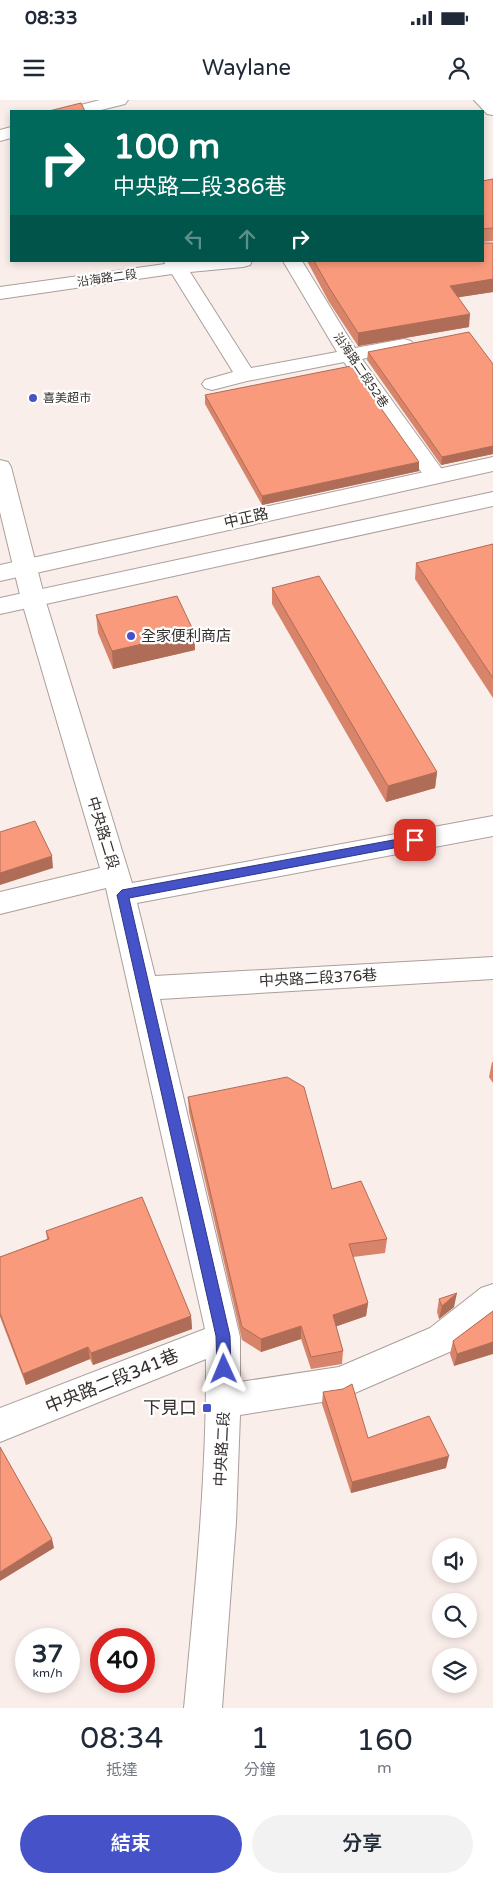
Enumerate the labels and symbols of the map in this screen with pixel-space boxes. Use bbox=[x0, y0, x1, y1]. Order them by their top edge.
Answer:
street label: 沿海路二段 bbox=[76, 267, 138, 289]
street label: 沿海路二段52巷 bbox=[331, 330, 391, 410]
place label: 喜美超市 bbox=[43, 391, 91, 405]
marker: 喜美超市 bbox=[27, 392, 39, 404]
street label: 中正路 bbox=[222, 504, 270, 532]
place label: 全家便利商店 bbox=[141, 627, 231, 645]
marker: 全家便利商店 bbox=[125, 630, 137, 642]
street label: 中央路二段 bbox=[83, 794, 123, 872]
pin bbox=[394, 819, 436, 861]
street label: 中央路二段376巷 bbox=[258, 966, 378, 990]
position arrow bbox=[197, 1342, 249, 1394]
street label: 中央路二段341巷 bbox=[42, 1344, 182, 1418]
place label: 下見口 bbox=[143, 1397, 197, 1419]
marker: 下見口 bbox=[201, 1402, 213, 1414]
street label: 中央路二段 bbox=[211, 1411, 233, 1487]
speed limit sign: 40 bbox=[90, 1628, 155, 1693]

